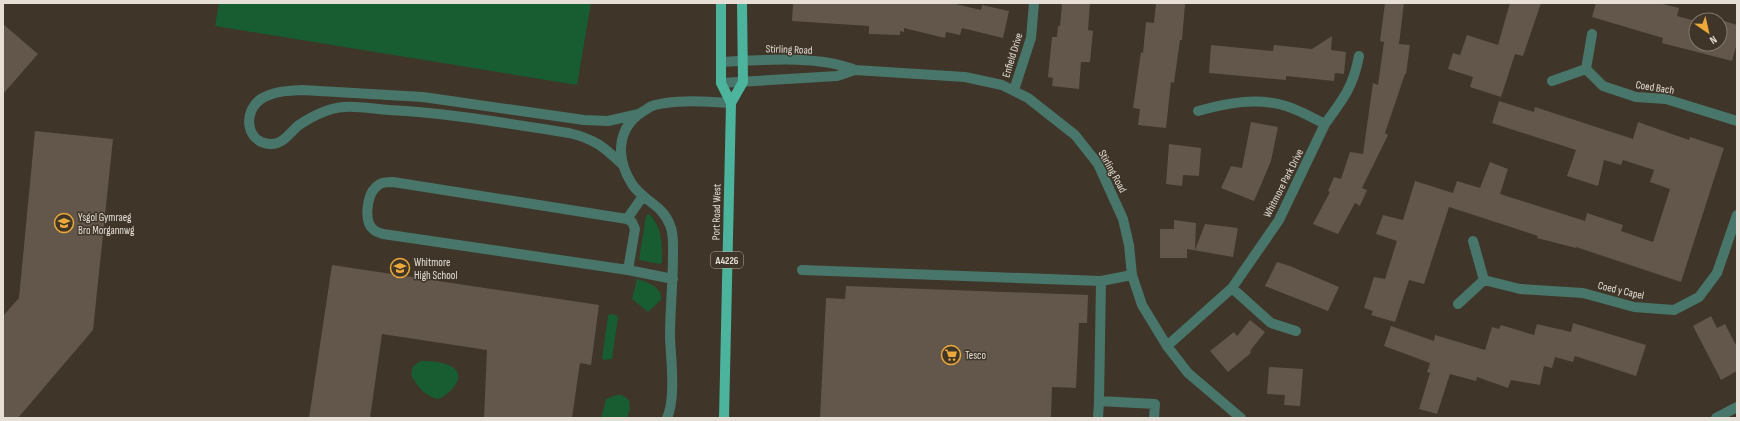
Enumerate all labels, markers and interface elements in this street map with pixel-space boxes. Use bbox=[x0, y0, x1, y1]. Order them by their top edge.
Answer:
north arrow bbox=[1688, 12, 1728, 52]
street label: Enfield Drive bbox=[1000, 31, 1025, 79]
text: N bbox=[1707, 33, 1719, 47]
street label: Stirling Road bbox=[765, 42, 813, 57]
street label: Coed Bach bbox=[1635, 78, 1675, 97]
street label: Whitmore Park Drive bbox=[1261, 147, 1306, 220]
street label: Stirling Road bbox=[1096, 148, 1130, 195]
street label: Port Road West bbox=[710, 183, 724, 240]
place label: Ysgol Gymraeg Bro Morgannwg bbox=[78, 211, 135, 237]
school or university icon: Ysgol Gymraeg Bro Morgannwg bbox=[53, 212, 75, 234]
road number: A4226 bbox=[711, 252, 743, 268]
place label: Whitmore High School bbox=[414, 256, 457, 282]
school or university icon: Whitmore High School bbox=[389, 257, 411, 279]
street label: Coed y Capel bbox=[1597, 279, 1645, 302]
supermarket icon: Tesco bbox=[940, 344, 962, 366]
place label: Tesco bbox=[965, 349, 986, 362]

